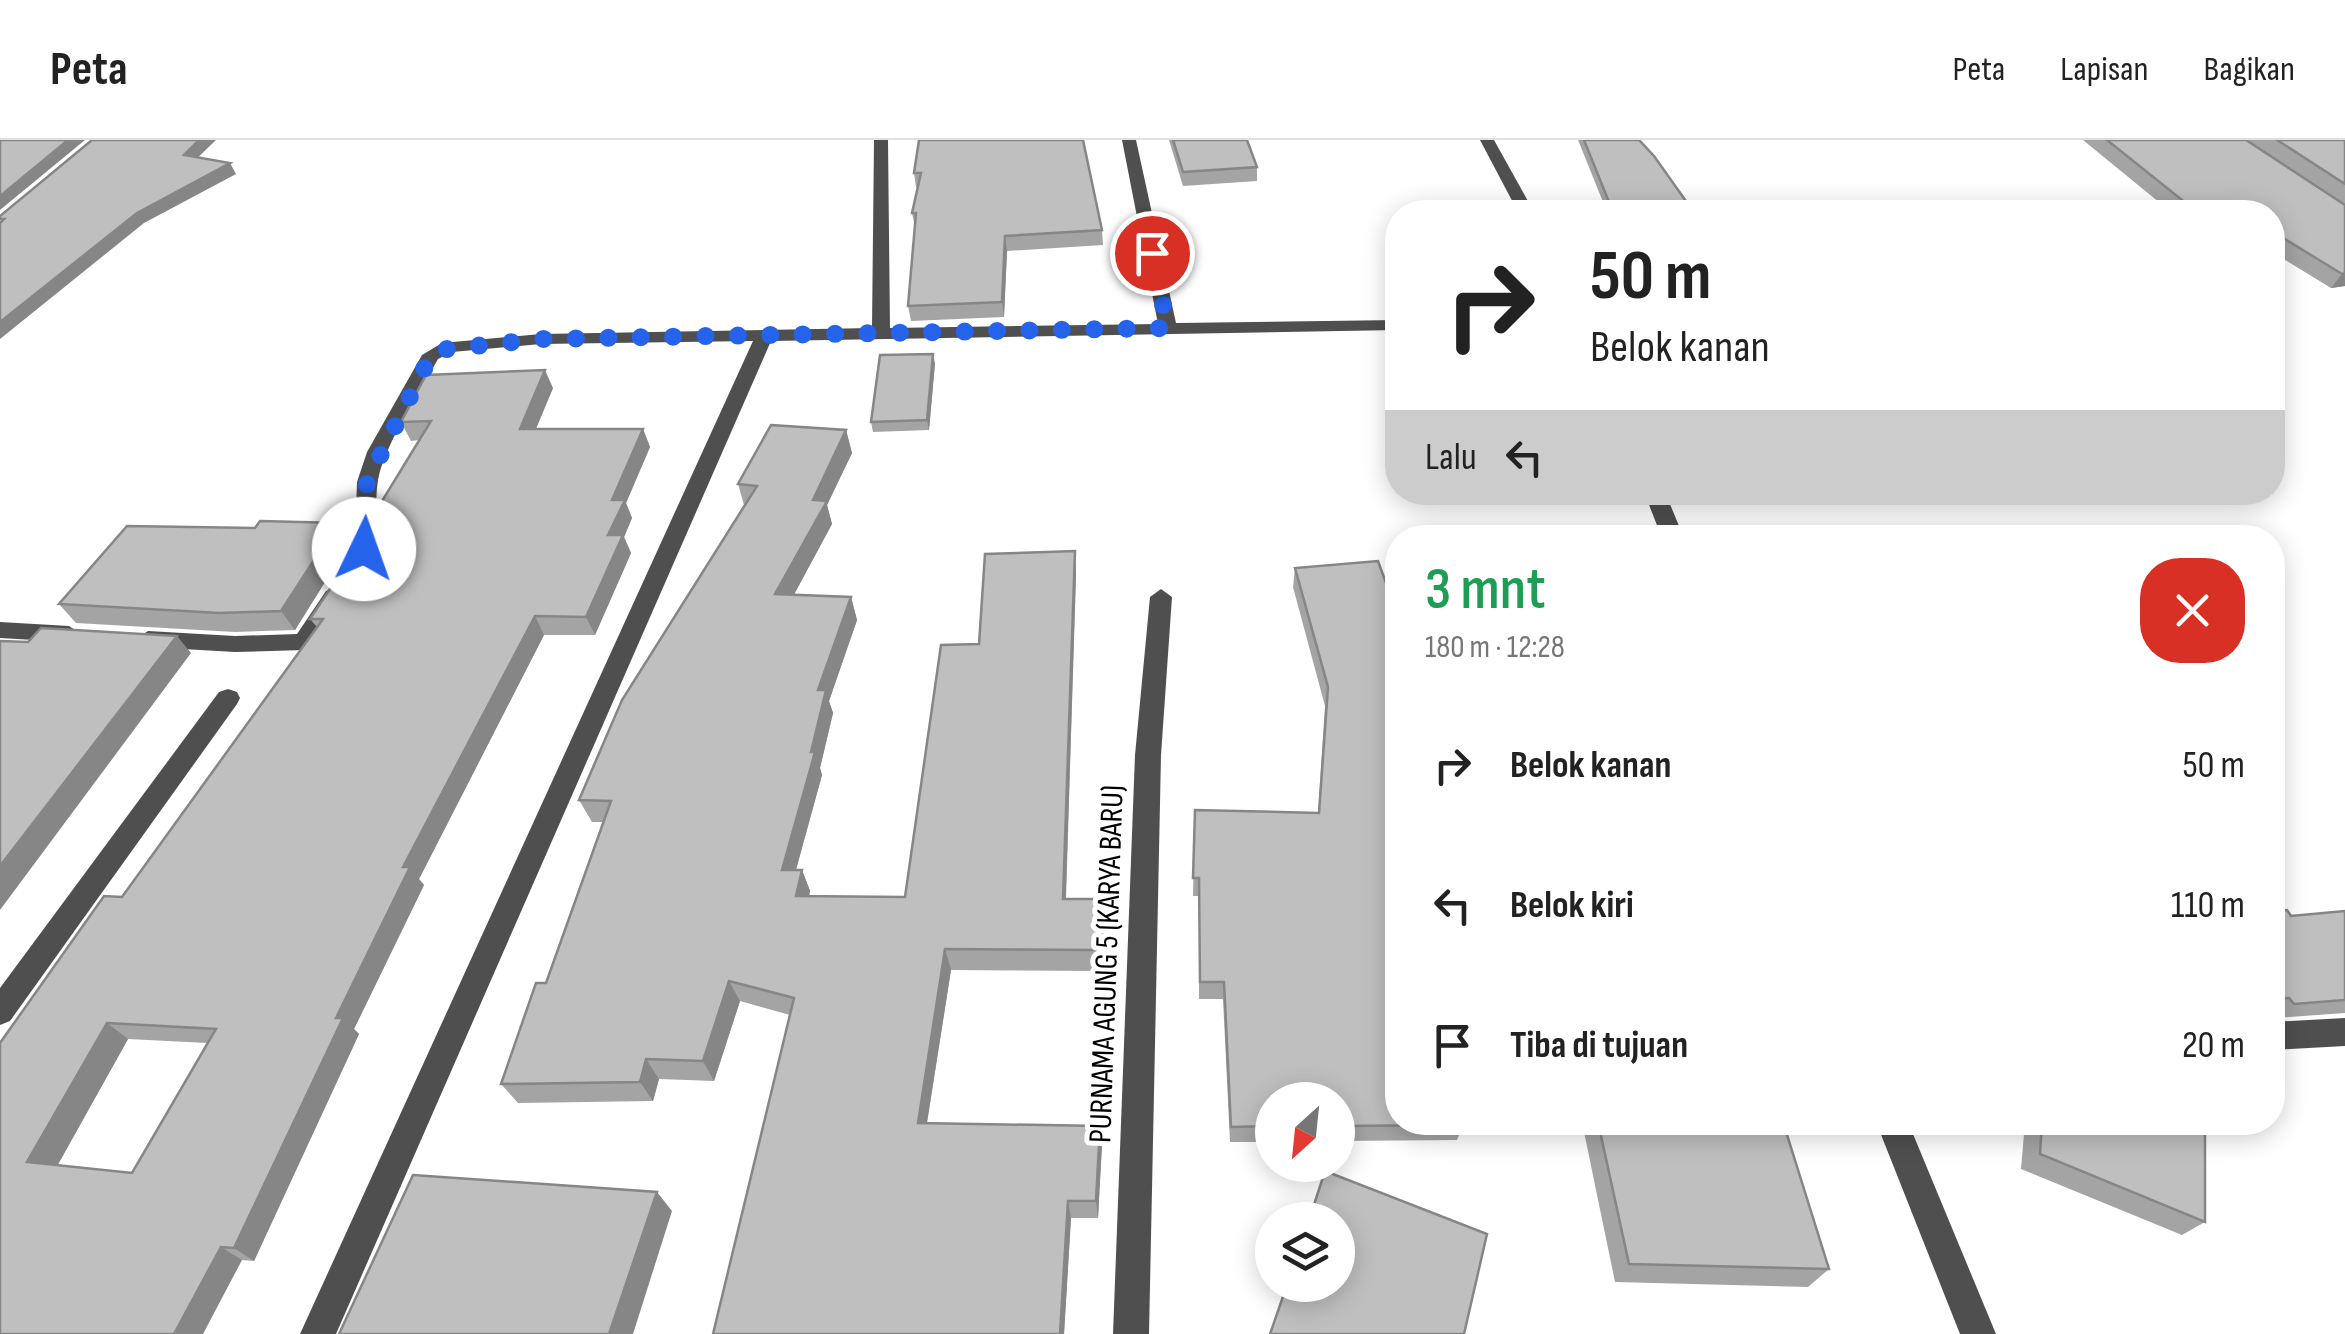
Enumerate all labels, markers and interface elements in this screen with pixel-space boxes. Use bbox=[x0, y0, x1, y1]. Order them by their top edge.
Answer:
text: Peta bbox=[50, 41, 128, 98]
text: Peta bbox=[1953, 48, 2005, 91]
text: Lapisan bbox=[2060, 48, 2149, 91]
text: Bagikan bbox=[2204, 48, 2295, 91]
pin bbox=[1110, 211, 1195, 296]
icon: arrive bbox=[1125, 226, 1180, 281]
text: 50 m bbox=[1590, 235, 1711, 319]
icon: right bbox=[1425, 240, 1555, 370]
text: Belok kanan bbox=[1590, 320, 1770, 375]
icon: left bbox=[1497, 430, 1552, 485]
text: Lalu bbox=[1425, 435, 1477, 480]
position arrow bbox=[312, 497, 416, 601]
text: 3 mnt bbox=[1425, 554, 1546, 626]
button: close bbox=[2140, 558, 2245, 663]
text: 180 m · 12:28 bbox=[1425, 628, 1565, 667]
icon: right bbox=[1425, 738, 1480, 793]
text: Belok kanan bbox=[1510, 743, 1671, 788]
text: 50 m bbox=[2182, 743, 2245, 788]
street label: PURNAMA AGUNG 5 (KARYA BARU) bbox=[1081, 784, 1133, 1144]
icon: left bbox=[1425, 878, 1480, 933]
text: Belok kiri bbox=[1510, 883, 1634, 928]
text: 110 m bbox=[2171, 883, 2245, 928]
icon: arrive bbox=[1425, 1018, 1480, 1073]
text: Tiba di tujuan bbox=[1510, 1023, 1688, 1068]
text: 20 m bbox=[2182, 1023, 2245, 1068]
north arrow bbox=[1255, 1082, 1355, 1182]
map controls bbox=[1255, 1082, 1355, 1302]
button: layers bbox=[1255, 1202, 1355, 1302]

